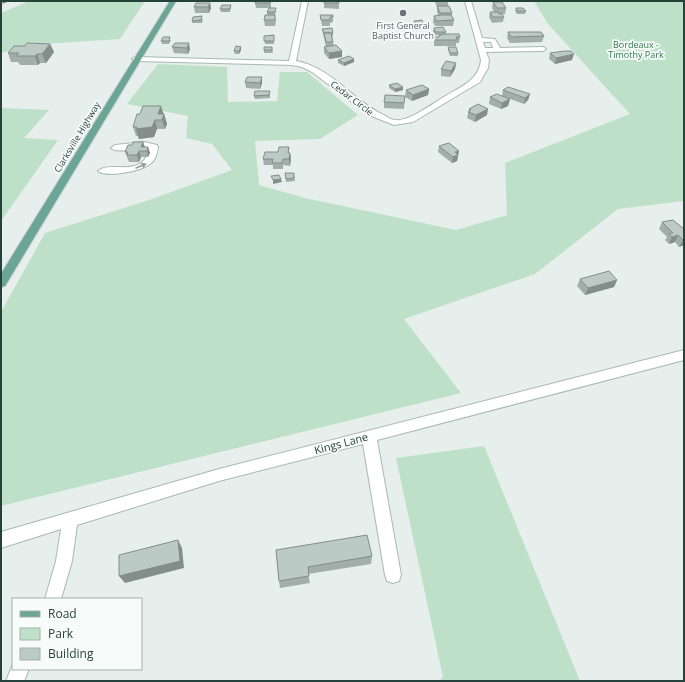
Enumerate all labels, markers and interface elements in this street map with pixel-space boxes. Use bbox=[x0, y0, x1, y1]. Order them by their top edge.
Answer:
marker: First General Baptist Church bbox=[398, 8, 408, 18]
place label: First General Baptist Church bbox=[372, 19, 434, 42]
park label: Bordeaux - Timothy Park bbox=[608, 38, 664, 61]
street label: Cedar Circle bbox=[328, 78, 376, 118]
street label: Clarksville Highway bbox=[51, 99, 103, 175]
one-way arrow bbox=[135, 162, 147, 169]
street label: Kings Lane bbox=[312, 429, 370, 457]
legend bbox=[12, 598, 142, 670]
text: Road bbox=[48, 605, 77, 622]
text: Park bbox=[48, 625, 74, 642]
text: Building bbox=[48, 645, 94, 662]

